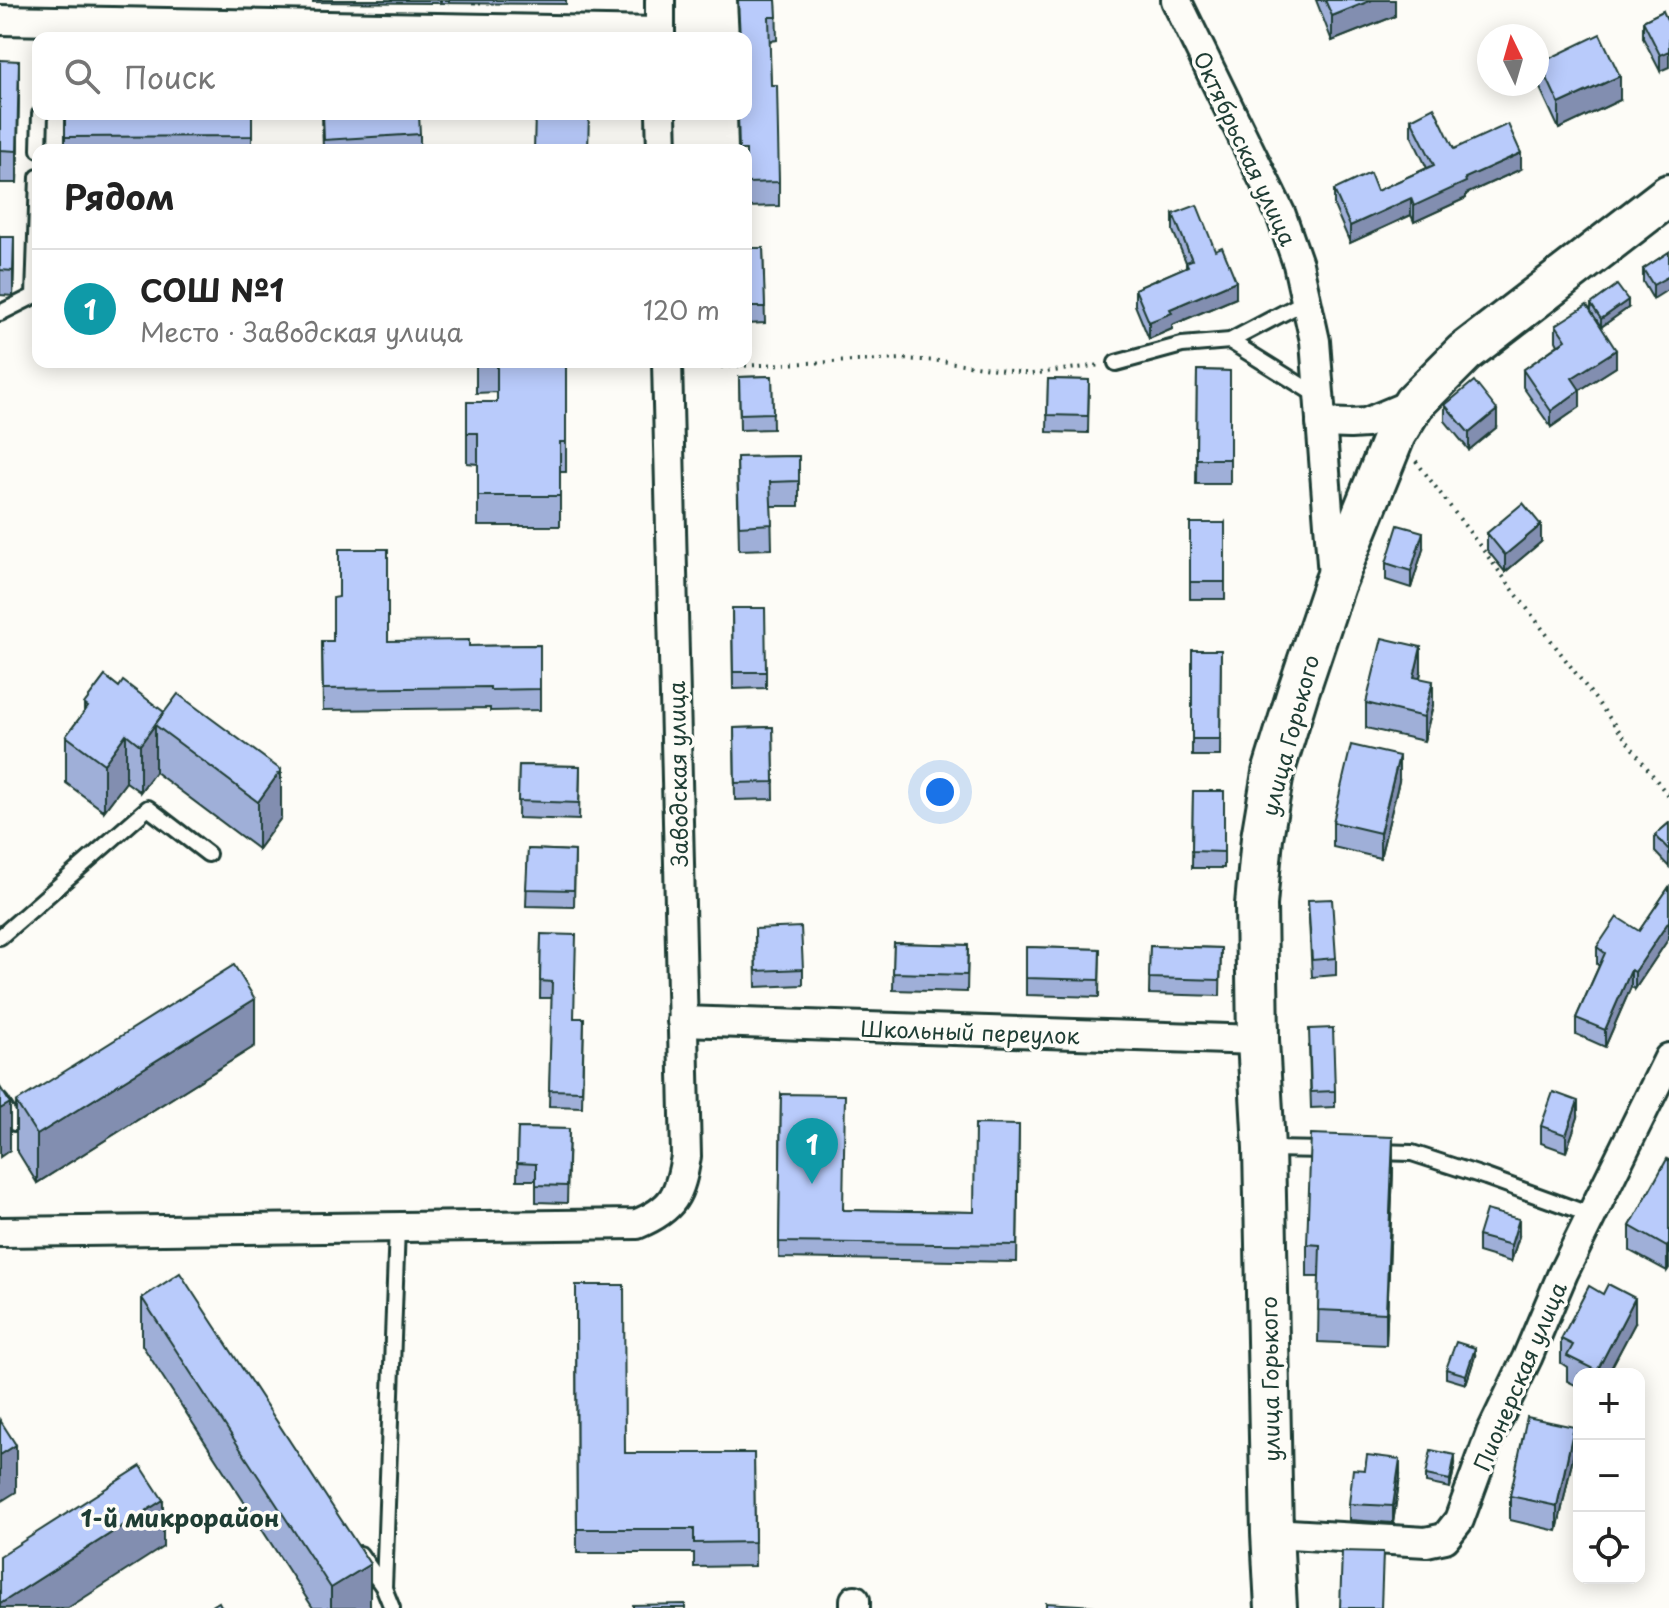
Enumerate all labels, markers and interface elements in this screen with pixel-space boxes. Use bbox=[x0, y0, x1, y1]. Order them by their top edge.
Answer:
north arrow bbox=[1477, 24, 1549, 96]
search box bbox=[32, 32, 752, 120]
street label: Октябрьская улица bbox=[1186, 45, 1306, 251]
icon: search bbox=[60, 54, 104, 98]
text: Поиск bbox=[124, 54, 215, 99]
text: Рядом bbox=[64, 170, 175, 222]
text: СОШ №1 bbox=[140, 267, 284, 312]
text: 1 bbox=[84, 290, 96, 329]
text: 120 m bbox=[643, 290, 720, 329]
text: Место · Заводская улица bbox=[140, 312, 463, 351]
street label: улица Горького bbox=[1252, 651, 1326, 819]
street label: Заводская улица bbox=[659, 681, 695, 867]
your location bbox=[920, 772, 960, 812]
street label: Школьный переулок bbox=[860, 1011, 1081, 1051]
pin: 1 bbox=[786, 1118, 838, 1184]
street label: Пионерская улица bbox=[1464, 1276, 1574, 1476]
street label: улица Горького bbox=[1251, 1296, 1287, 1462]
map controls bbox=[1573, 1368, 1645, 1584]
button: + bbox=[1573, 1368, 1645, 1440]
button: − bbox=[1573, 1440, 1645, 1512]
district label: 1-й микрорайон bbox=[81, 1499, 279, 1535]
button: locate bbox=[1573, 1512, 1645, 1584]

